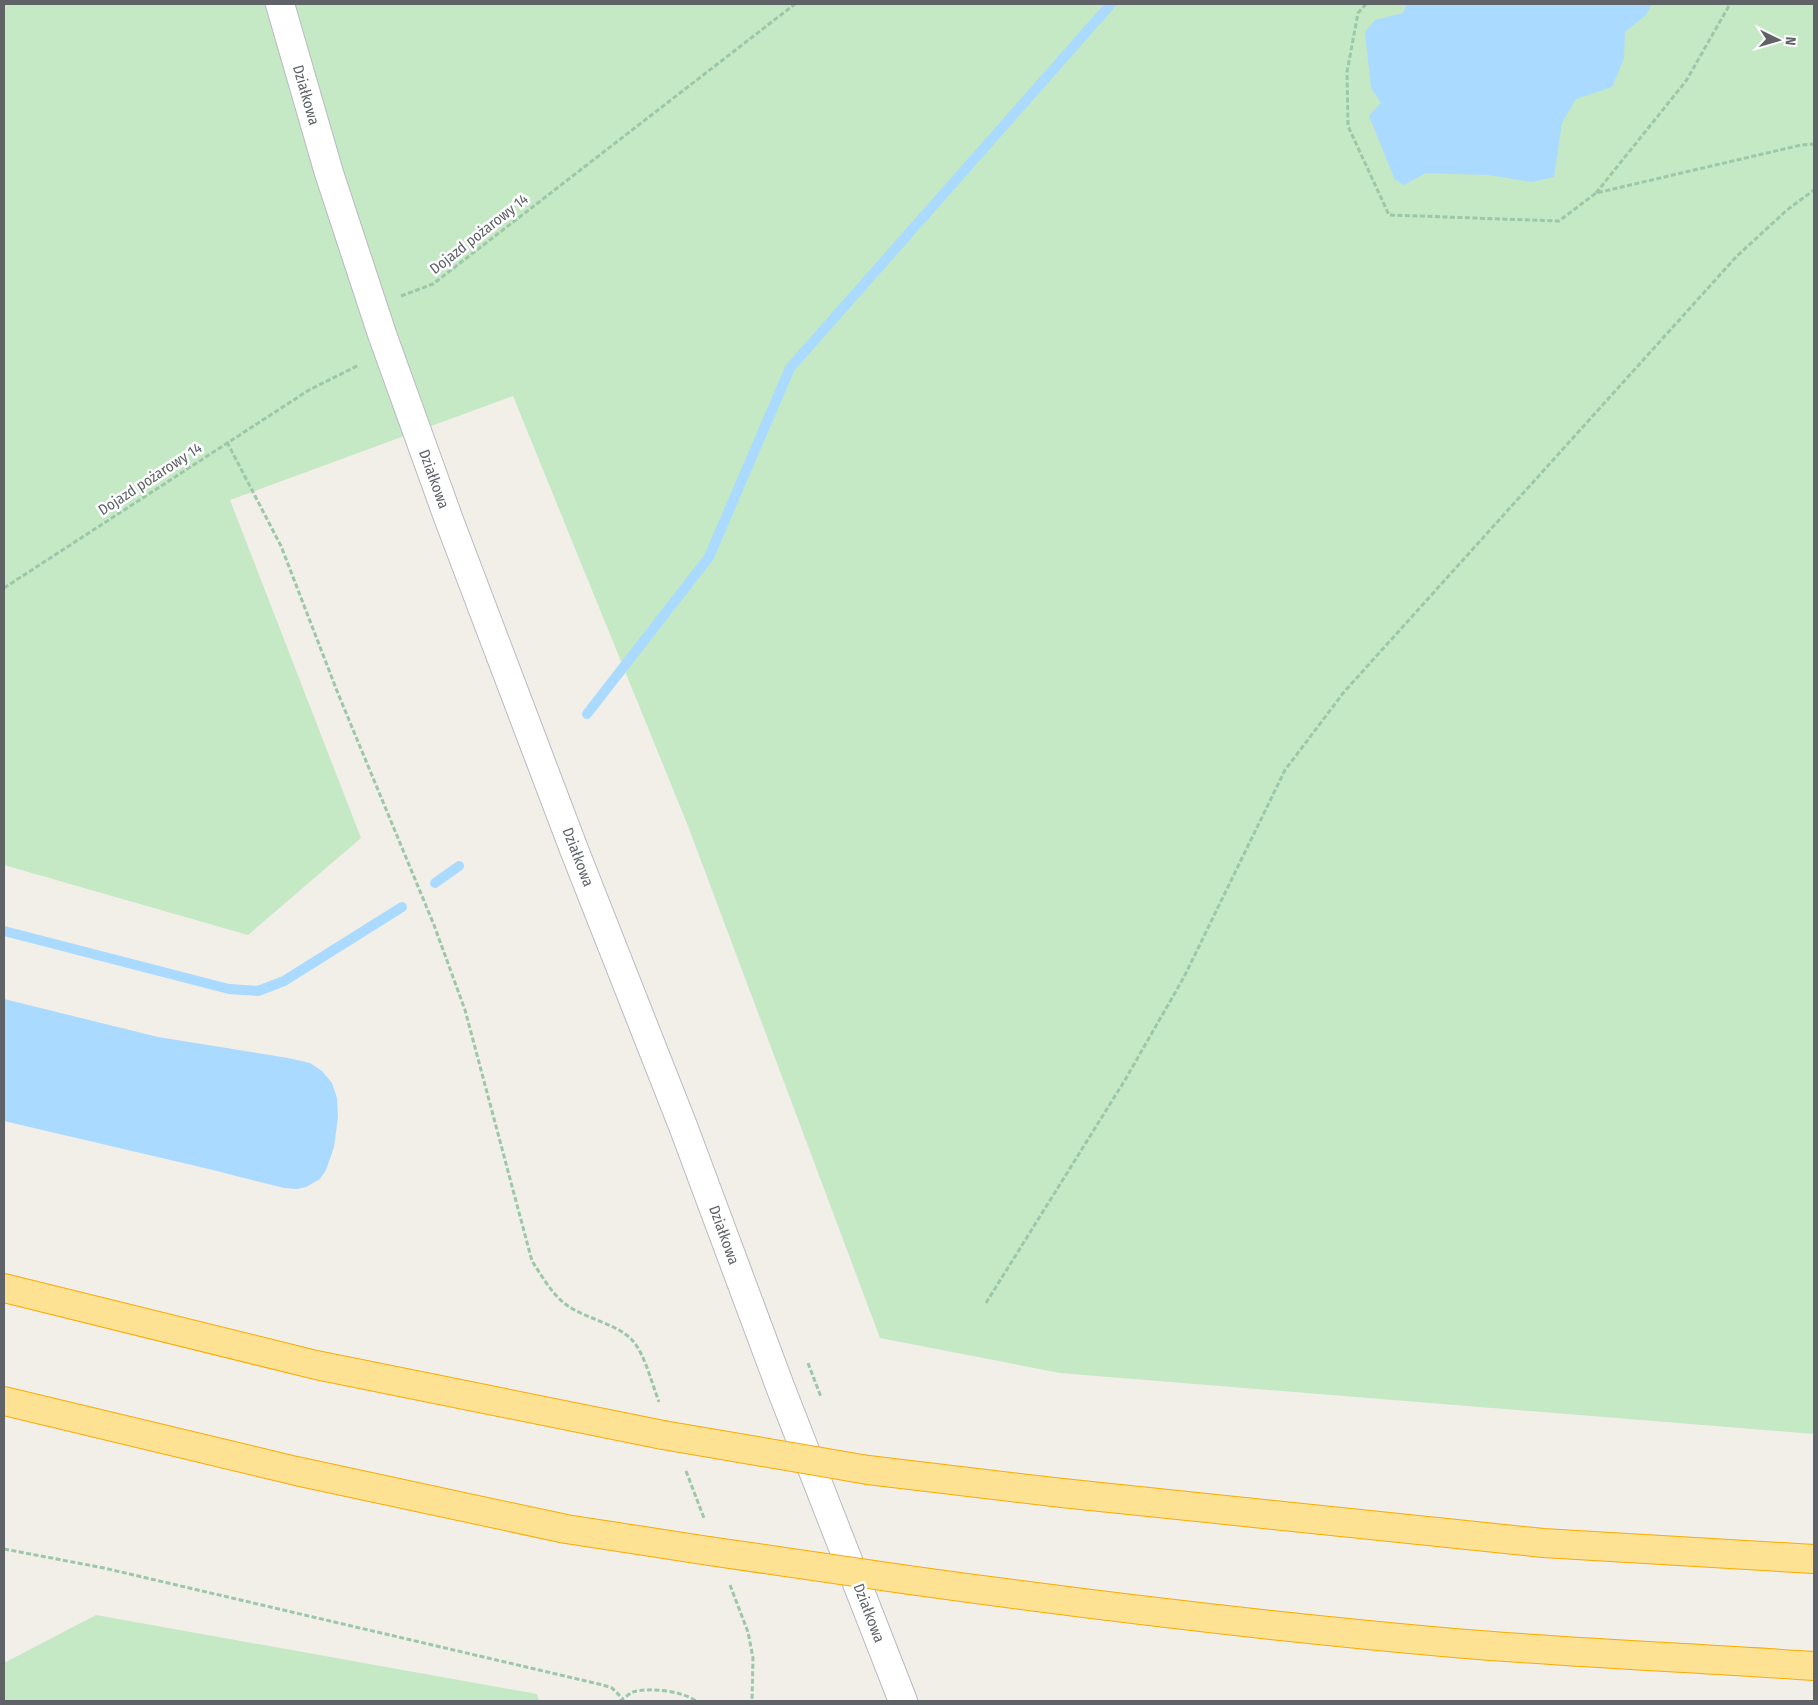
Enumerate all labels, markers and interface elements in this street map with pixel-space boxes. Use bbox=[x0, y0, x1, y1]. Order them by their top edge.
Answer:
north arrow bbox=[1753, 15, 1803, 65]
text: N bbox=[1782, 36, 1799, 46]
street label: Działkowa bbox=[289, 63, 323, 127]
street label: Dojazd pożarowy 14 bbox=[426, 190, 532, 278]
street label: Dojazd pożarowy 14 bbox=[95, 439, 205, 519]
street label: Działkowa bbox=[415, 447, 453, 511]
street label: Działkowa bbox=[559, 825, 597, 889]
street label: Działkowa bbox=[705, 1203, 743, 1267]
street label: Działkowa bbox=[850, 1581, 888, 1645]

